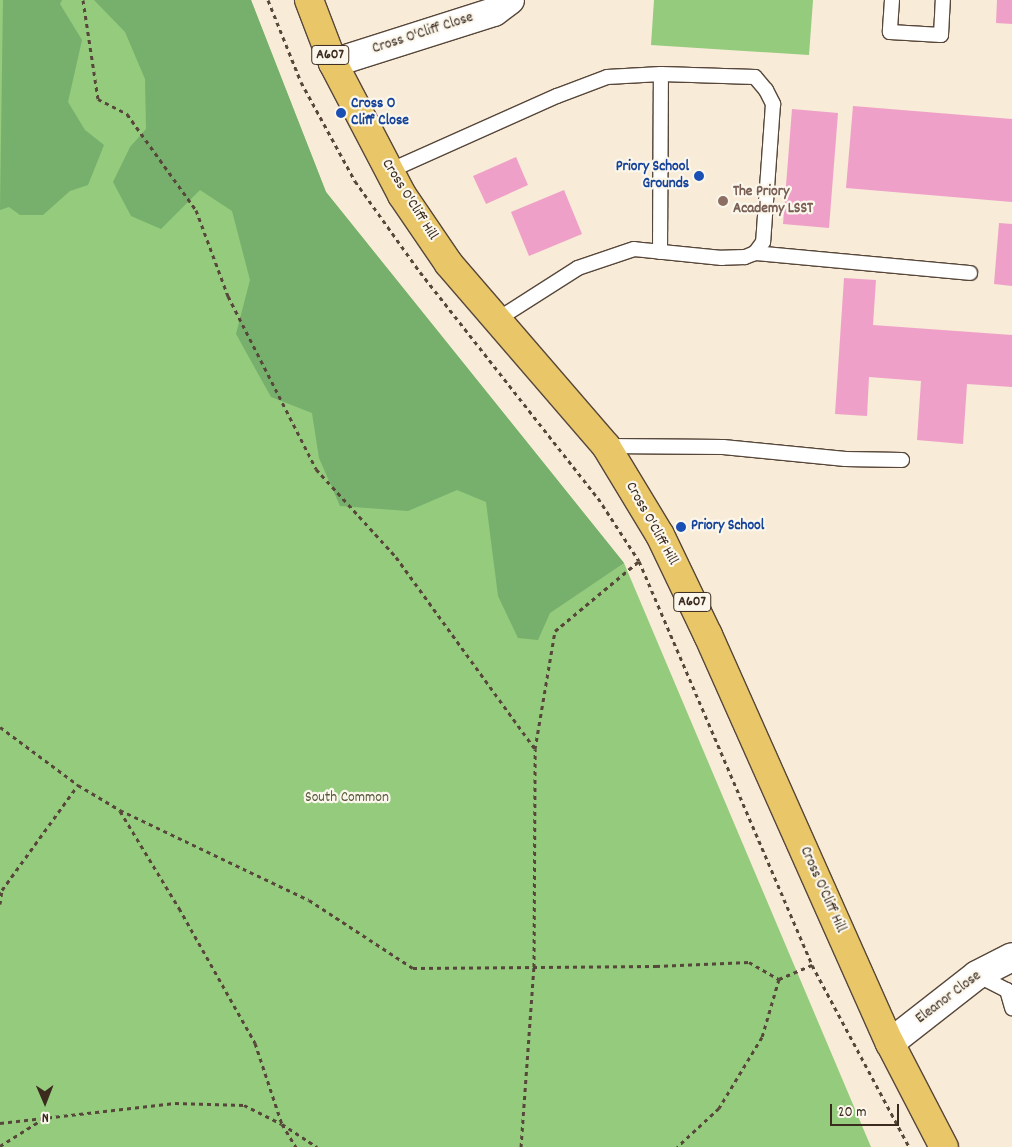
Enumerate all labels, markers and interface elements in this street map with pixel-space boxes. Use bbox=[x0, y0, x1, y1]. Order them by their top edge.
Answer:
street label: Cross O'Cliff Close bbox=[370, 9, 476, 59]
road number: A607 bbox=[311, 44, 349, 66]
place label: Cross O Cliff Close bbox=[351, 95, 409, 130]
marker: Cross O Cliff Close bbox=[335, 107, 347, 119]
street label: Cross O'Cliff Hill bbox=[377, 156, 441, 244]
place label: Priory School Grounds bbox=[616, 158, 689, 193]
marker: Priory School Grounds bbox=[693, 170, 705, 182]
place label: The Priory Academy LSST bbox=[733, 183, 813, 218]
marker: The Priory Academy LSST bbox=[717, 195, 729, 207]
street label: Cross O'Cliff Hill bbox=[621, 479, 681, 569]
place label: Priory School bbox=[691, 518, 764, 536]
marker: Priory School bbox=[675, 521, 687, 533]
road number: A607 bbox=[673, 590, 711, 614]
park label: South Common bbox=[305, 790, 389, 808]
street label: Cross O'Cliff Hill bbox=[795, 844, 849, 936]
street label: Eleanor Close bbox=[913, 968, 985, 1028]
north arrow bbox=[20, 1077, 70, 1127]
scale bar bbox=[832, 1094, 901, 1126]
text: 20 m bbox=[838, 1102, 866, 1124]
text: N bbox=[42, 1107, 49, 1127]

